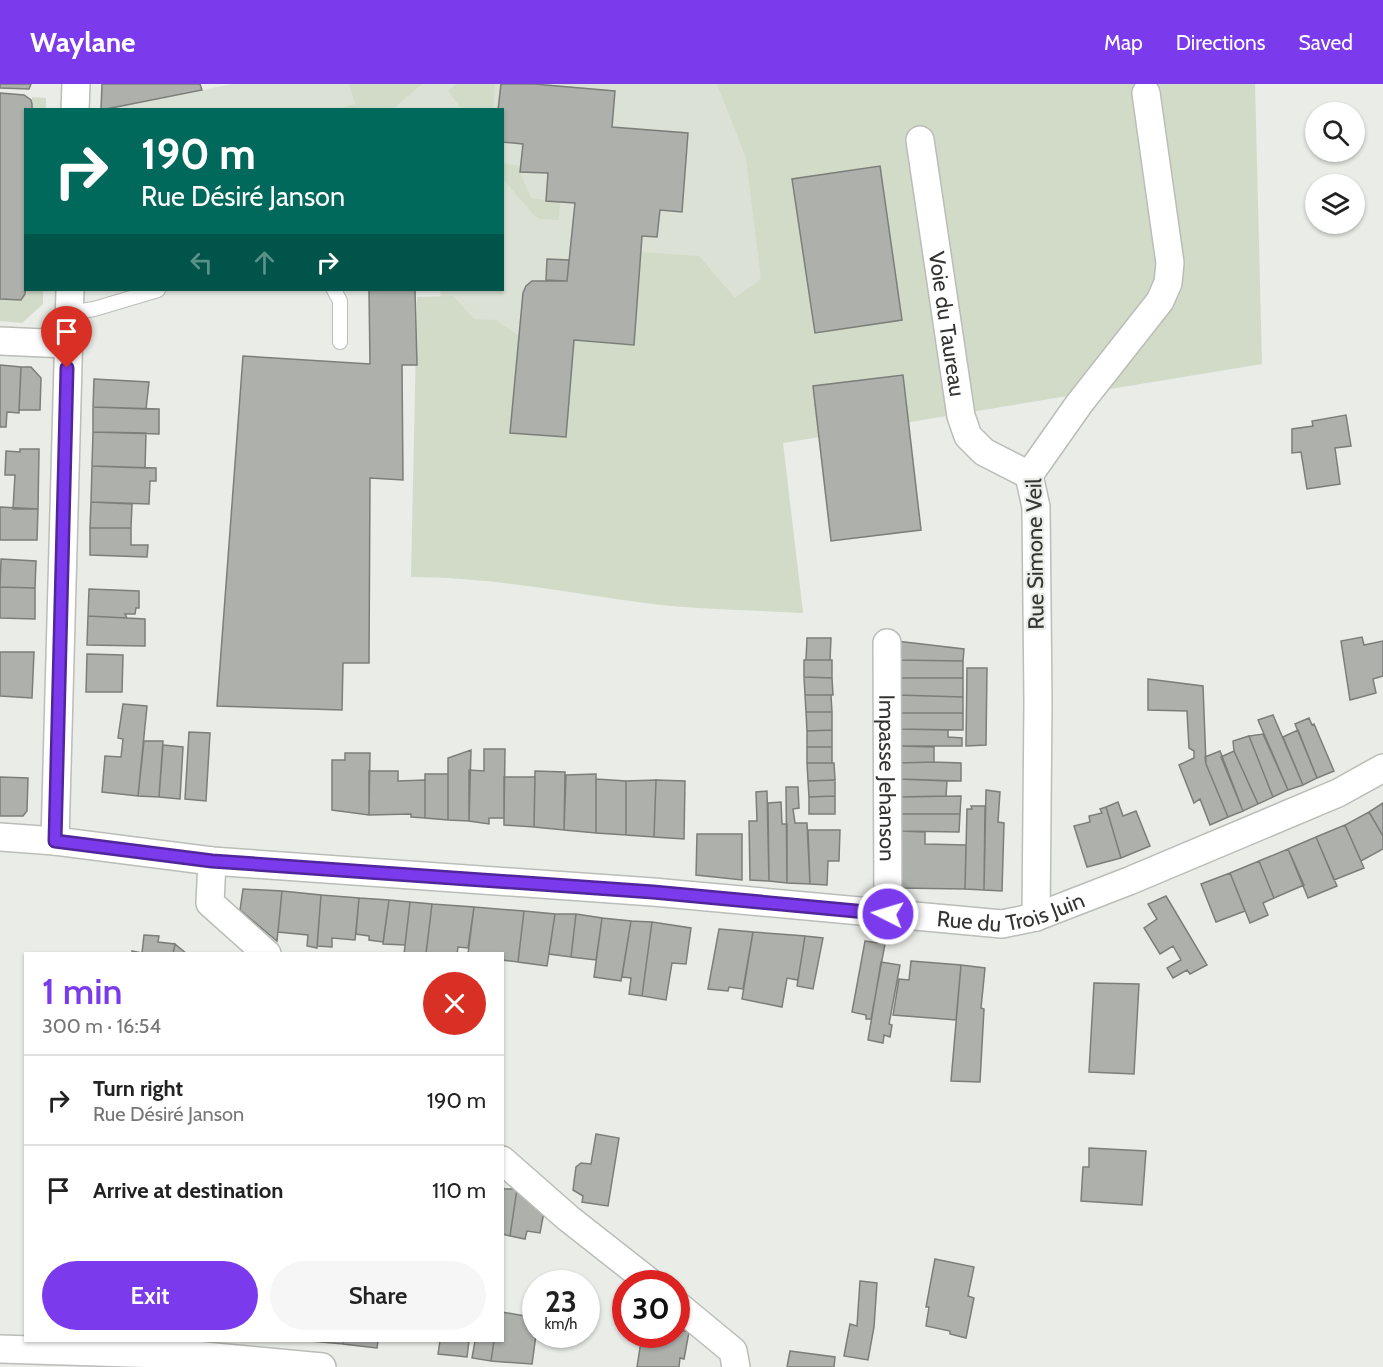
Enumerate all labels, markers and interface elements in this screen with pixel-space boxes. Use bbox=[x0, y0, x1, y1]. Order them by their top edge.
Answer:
text: Waylane bbox=[30, 25, 136, 59]
text: Map bbox=[1104, 30, 1143, 55]
text: Directions bbox=[1176, 30, 1265, 55]
text: Saved bbox=[1298, 30, 1353, 55]
map controls bbox=[1305, 102, 1365, 234]
button: search bbox=[1305, 102, 1365, 162]
text: 190 m bbox=[141, 128, 256, 180]
icon: right bbox=[42, 132, 120, 210]
button: layers bbox=[1305, 174, 1365, 234]
text: Rue Désiré Janson bbox=[141, 180, 345, 213]
icon: left bbox=[185, 246, 218, 279]
icon: ahead bbox=[248, 246, 281, 279]
icon: right bbox=[311, 246, 344, 279]
street label: Voie du Taureau bbox=[923, 250, 971, 398]
pin bbox=[41, 306, 92, 368]
icon: arrive bbox=[50, 315, 83, 348]
street label: Rue Simone Veil bbox=[1020, 477, 1050, 630]
street label: Impasse Jehanson bbox=[874, 694, 901, 862]
position arrow bbox=[856, 882, 920, 946]
street label: Rue du Trois Juin bbox=[936, 886, 1088, 937]
text: 1 min bbox=[42, 969, 122, 1013]
button: close bbox=[423, 972, 486, 1035]
text: 300 m · 16:54 bbox=[42, 1014, 161, 1038]
text: Turn right bbox=[93, 1075, 183, 1102]
icon: right bbox=[42, 1084, 75, 1117]
text: 190 m bbox=[427, 1087, 486, 1114]
text: Rue Désiré Janson bbox=[93, 1102, 244, 1126]
icon: arrive bbox=[42, 1174, 75, 1207]
text: Arrive at destination bbox=[93, 1177, 283, 1204]
text: 110 m bbox=[432, 1177, 486, 1204]
button: Exit bbox=[42, 1261, 258, 1330]
button: Share bbox=[270, 1261, 486, 1330]
speed limit sign: 30 bbox=[612, 1270, 690, 1348]
text: 23 bbox=[545, 1283, 577, 1320]
text: km/h bbox=[545, 1315, 577, 1333]

